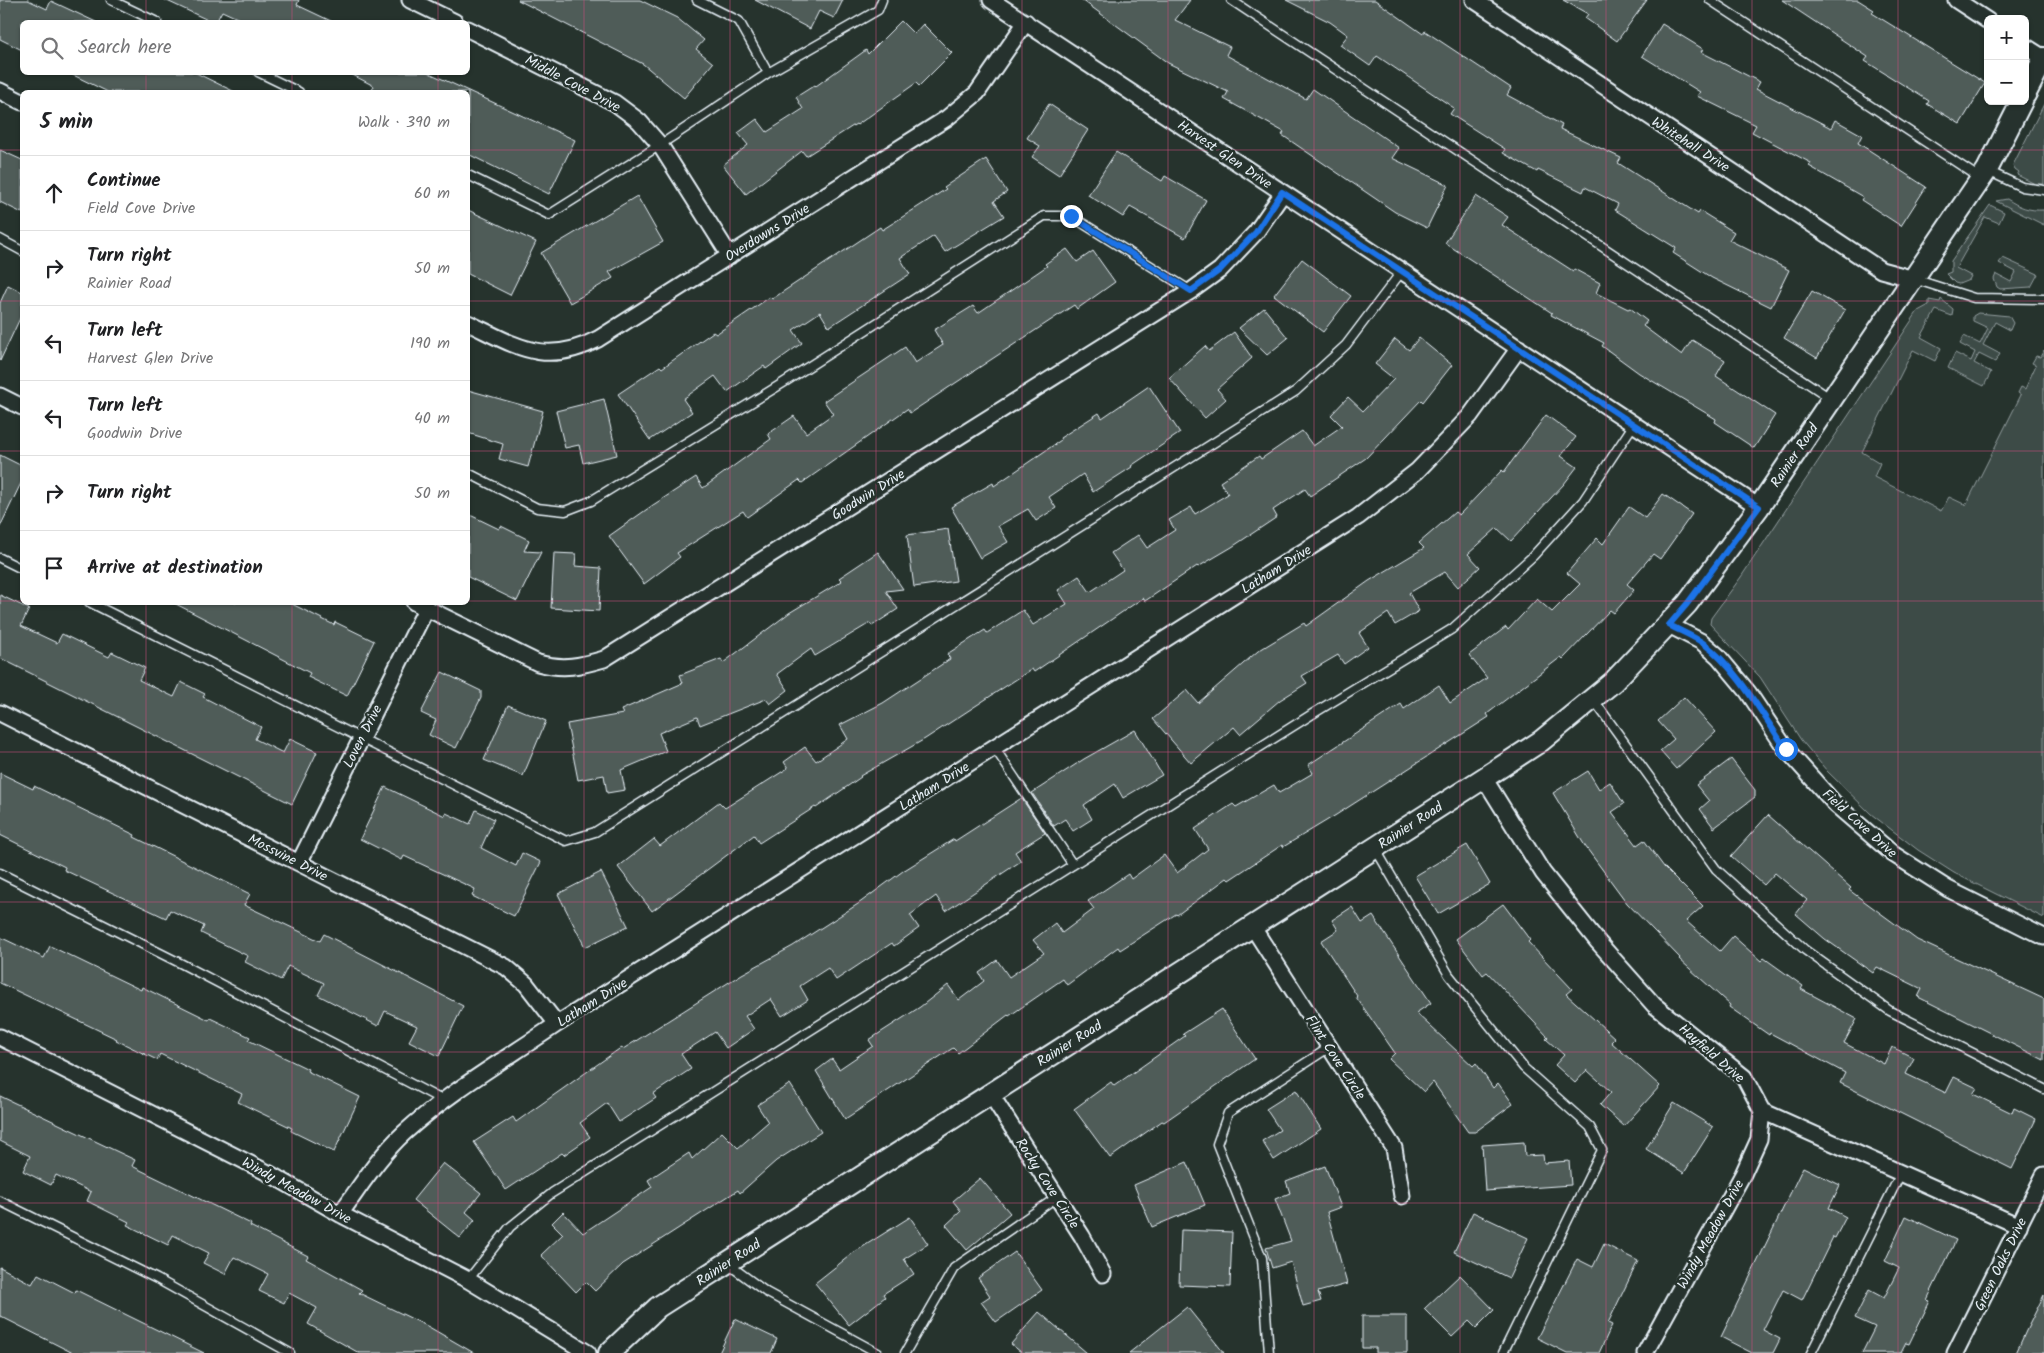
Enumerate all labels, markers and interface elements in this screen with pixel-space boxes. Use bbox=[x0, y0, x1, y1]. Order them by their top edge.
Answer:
map controls bbox=[1984, 15, 2029, 105]
button: + bbox=[1984, 15, 2029, 60]
search box bbox=[20, 20, 470, 75]
text: Search here bbox=[78, 33, 172, 63]
icon: search bbox=[38, 34, 66, 62]
street label: Middle Cove Drive bbox=[521, 49, 625, 119]
button: − bbox=[1984, 60, 2029, 105]
text: 5 min bbox=[40, 106, 93, 139]
text: Walk · 390 m bbox=[358, 110, 450, 135]
street label: Whitehall Drive bbox=[1647, 111, 1734, 179]
street label: Harvest Glen Drive bbox=[1173, 115, 1277, 195]
text: Continue bbox=[87, 166, 160, 196]
icon: ahead bbox=[40, 179, 68, 207]
text: 60 m bbox=[414, 181, 450, 206]
text: Field Cove Drive bbox=[87, 196, 195, 221]
street label: Overdowns Drive bbox=[721, 198, 815, 268]
route end bbox=[1060, 205, 1083, 228]
text: Turn right bbox=[87, 241, 172, 271]
icon: right bbox=[40, 254, 68, 282]
text: 50 m bbox=[414, 256, 450, 281]
text: Rainier Road bbox=[87, 271, 171, 296]
text: Turn left bbox=[87, 316, 162, 346]
icon: left bbox=[40, 329, 68, 357]
text: 190 m bbox=[410, 331, 450, 356]
text: Harvest Glen Drive bbox=[87, 346, 213, 371]
text: Turn left bbox=[87, 391, 162, 421]
icon: left bbox=[40, 404, 68, 432]
text: 40 m bbox=[414, 406, 450, 431]
street label: Rainier Road bbox=[1765, 418, 1825, 492]
text: Goodwin Drive bbox=[87, 421, 182, 446]
street label: Goodwin Drive bbox=[827, 463, 910, 526]
text: Turn right bbox=[87, 478, 172, 508]
icon: right bbox=[40, 479, 68, 507]
text: 50 m bbox=[414, 481, 450, 506]
street label: Latham Drive bbox=[1237, 539, 1317, 600]
text: Arrive at destination bbox=[87, 553, 263, 583]
icon: arrive bbox=[40, 554, 68, 582]
street label: Loven Drive bbox=[338, 700, 389, 772]
route start bbox=[1775, 738, 1798, 761]
street label: Latham Drive bbox=[895, 756, 975, 817]
street label: Field Cove Drive bbox=[1817, 784, 1902, 864]
street label: Rainier Road bbox=[1374, 796, 1448, 855]
street label: Mossvine Drive bbox=[244, 828, 332, 888]
street label: Latham Drive bbox=[553, 972, 633, 1033]
street label: Flint Cove Circle bbox=[1299, 1011, 1371, 1105]
street label: Rainier Road bbox=[1033, 1015, 1107, 1073]
street label: Hayfield Drive bbox=[1673, 1019, 1750, 1089]
street label: Rocky Cove Circle bbox=[1010, 1134, 1085, 1234]
street label: Windy Meadow Drive bbox=[238, 1152, 356, 1231]
street label: Windy Meadow Drive bbox=[1672, 1175, 1751, 1293]
street label: Green Oaks Drive bbox=[1969, 1213, 2033, 1315]
street label: Rainier Road bbox=[692, 1233, 766, 1292]

